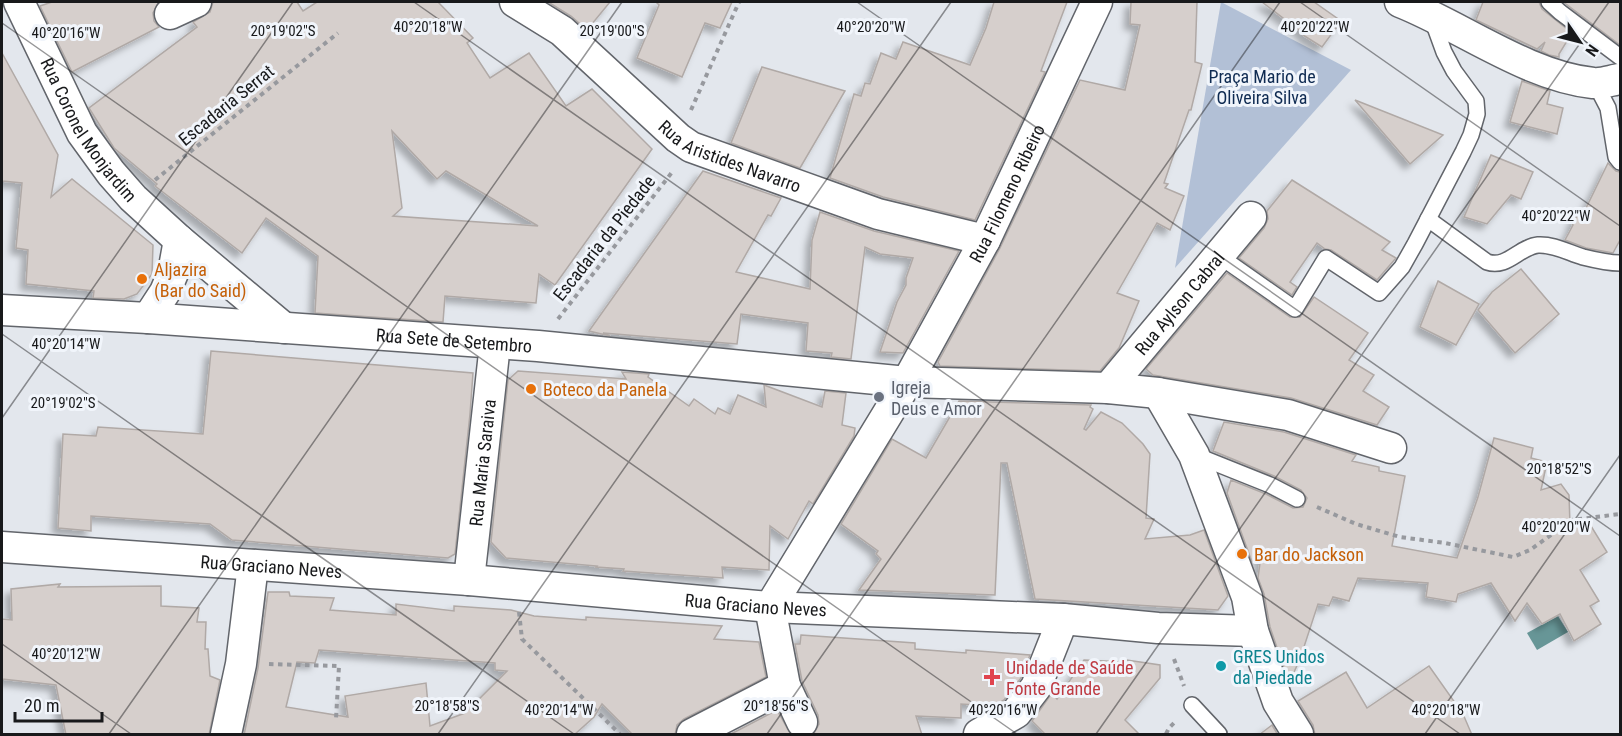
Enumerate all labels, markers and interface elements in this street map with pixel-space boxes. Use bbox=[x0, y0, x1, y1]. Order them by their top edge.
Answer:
north arrow bbox=[1550, 12, 1610, 72]
text: 40°20'18"W bbox=[394, 18, 463, 36]
text: 40°20'20"W bbox=[837, 18, 906, 36]
text: 40°20'22"W bbox=[1281, 18, 1350, 36]
text: 20°19'02"S bbox=[250, 22, 316, 40]
text: 20°19'00"S bbox=[579, 22, 645, 40]
text: 40°20'16"W bbox=[32, 24, 101, 42]
text: N bbox=[1581, 41, 1602, 60]
street label: Rua Coronel Monjardim bbox=[37, 54, 142, 206]
street label: Escadaria Serrat bbox=[174, 60, 278, 150]
park label: Praça Mario de Oliveira Silva bbox=[1208, 66, 1316, 108]
street label: Rua Aristides Navarro bbox=[655, 115, 804, 196]
street label: Rua Filomeno Ribeiro bbox=[964, 121, 1048, 266]
street label: Escadaria da Piedade bbox=[549, 171, 659, 305]
text: 40°20'22"W bbox=[1522, 207, 1591, 225]
street label: Rua Aylson Cabral bbox=[1130, 247, 1228, 359]
place label: Aljazira (Bar do Said) bbox=[154, 259, 247, 302]
marker: Aljazira (Bar do Said) bbox=[135, 272, 149, 286]
street label: Rua Sete de Setembro bbox=[375, 324, 533, 356]
text: 40°20'14"W bbox=[32, 335, 101, 353]
place label: Igreja Deus e Amor bbox=[891, 377, 982, 419]
place label: Boteco da Panela bbox=[543, 379, 667, 400]
marker: Boteco da Panela bbox=[524, 382, 538, 396]
marker: Igreja Deus e Amor bbox=[872, 390, 886, 404]
text: 20°19'02"S bbox=[30, 394, 96, 412]
street label: Rua Maria Saraiva bbox=[464, 398, 499, 527]
text: 20°18'52"S bbox=[1526, 460, 1592, 478]
text: 40°20'20"W bbox=[1522, 518, 1591, 536]
place label: Bar do Jackson bbox=[1254, 544, 1364, 565]
marker: Bar do Jackson bbox=[1235, 547, 1249, 561]
street label: Rua Graciano Neves bbox=[200, 551, 343, 582]
street label: Rua Graciano Neves bbox=[684, 589, 827, 620]
text: 40°20'12"W bbox=[32, 645, 101, 663]
place label: GRES Unidos da Piedade bbox=[1233, 646, 1325, 688]
place label: Unidade de Saúde Fonte Grande bbox=[1006, 657, 1134, 699]
marker: GRES Unidos da Piedade bbox=[1214, 659, 1228, 673]
marker: Unidade de Saúde Fonte Grande bbox=[983, 668, 1001, 686]
scale bar bbox=[15, 685, 102, 723]
text: 20 m bbox=[24, 695, 59, 716]
text: 20°18'58"S bbox=[414, 697, 480, 715]
text: 20°18'56"S bbox=[743, 697, 809, 715]
text: 40°20'14"W bbox=[525, 701, 594, 719]
text: 40°20'16"W bbox=[969, 701, 1038, 719]
text: 40°20'18"W bbox=[1412, 701, 1481, 719]

